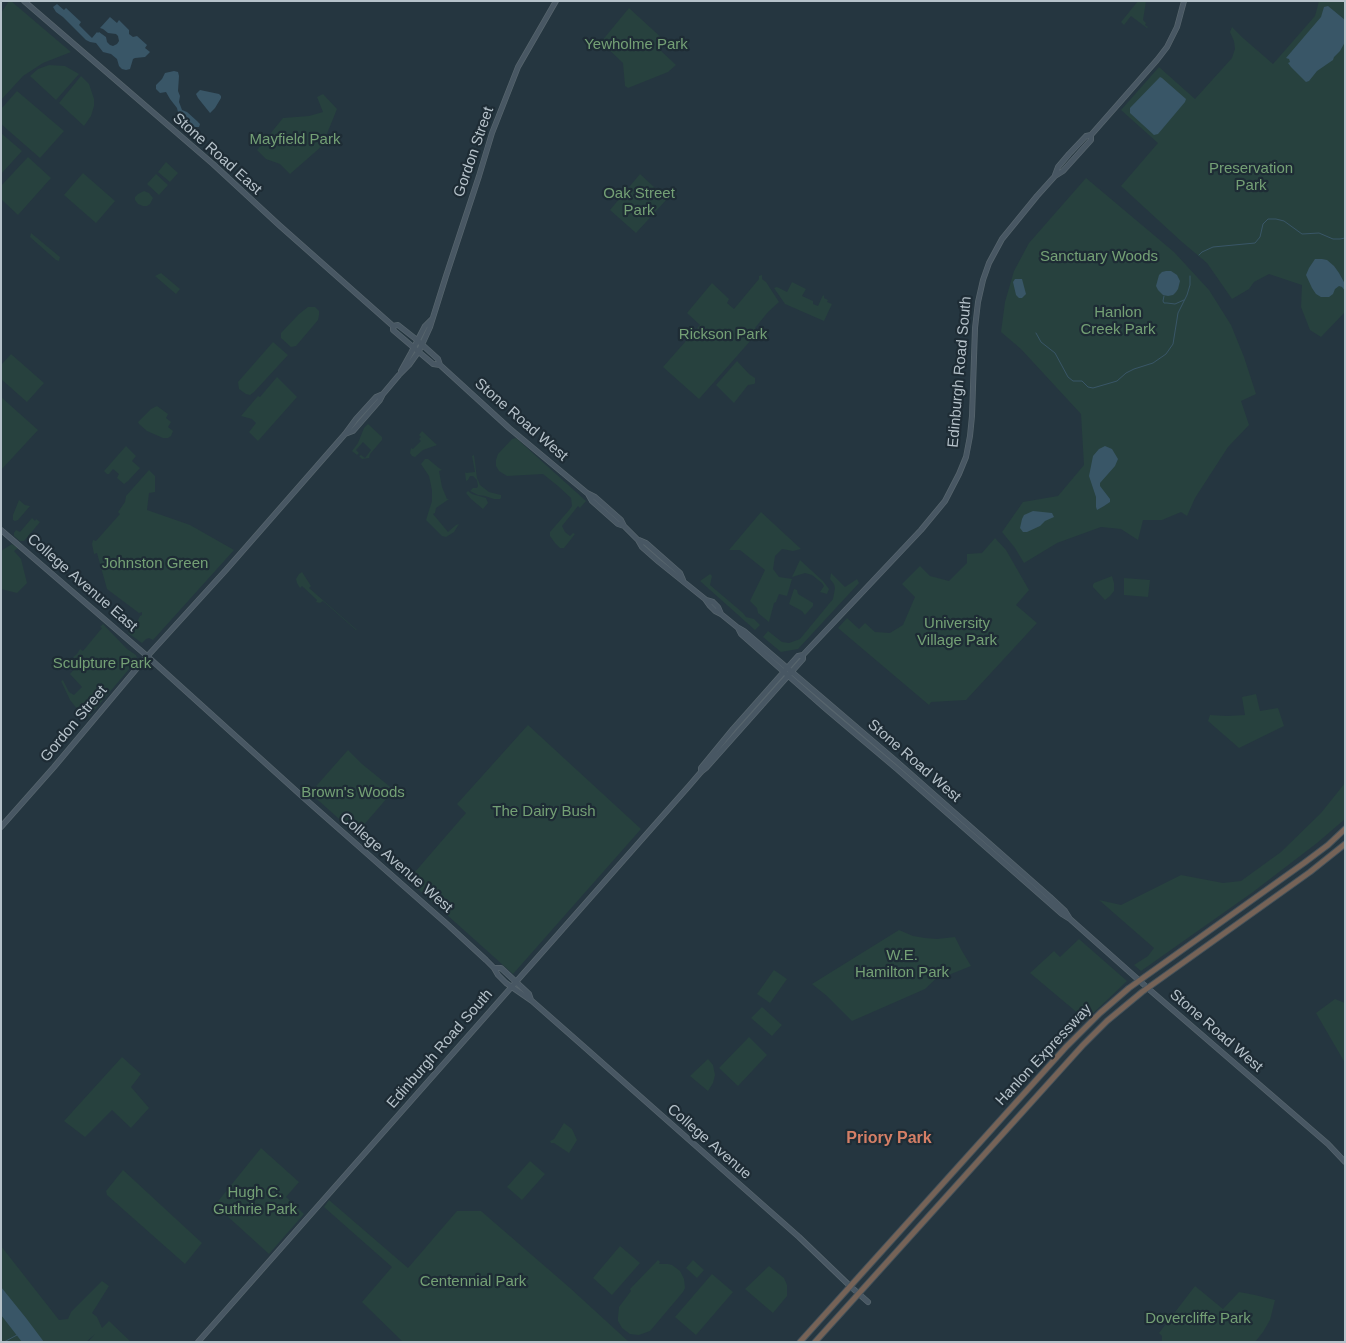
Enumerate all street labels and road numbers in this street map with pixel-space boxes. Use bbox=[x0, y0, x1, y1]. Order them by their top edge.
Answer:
street label: Gordon Street bbox=[450, 105, 498, 199]
street label: Stone Road East bbox=[169, 109, 265, 199]
street label: Edinburgh Road South bbox=[944, 296, 976, 448]
street label: Stone Road West bbox=[471, 375, 571, 465]
street label: College Avenue East bbox=[23, 530, 141, 636]
street label: Gordon Street bbox=[37, 682, 111, 766]
street label: Stone Road West bbox=[864, 716, 964, 806]
street label: College Avenue West bbox=[336, 809, 456, 917]
street label: Edinburgh Road South bbox=[383, 986, 497, 1112]
street label: Stone Road West bbox=[1166, 986, 1266, 1076]
street label: Hanlon Expressway bbox=[992, 1000, 1096, 1110]
street label: College Avenue bbox=[663, 1101, 755, 1183]

